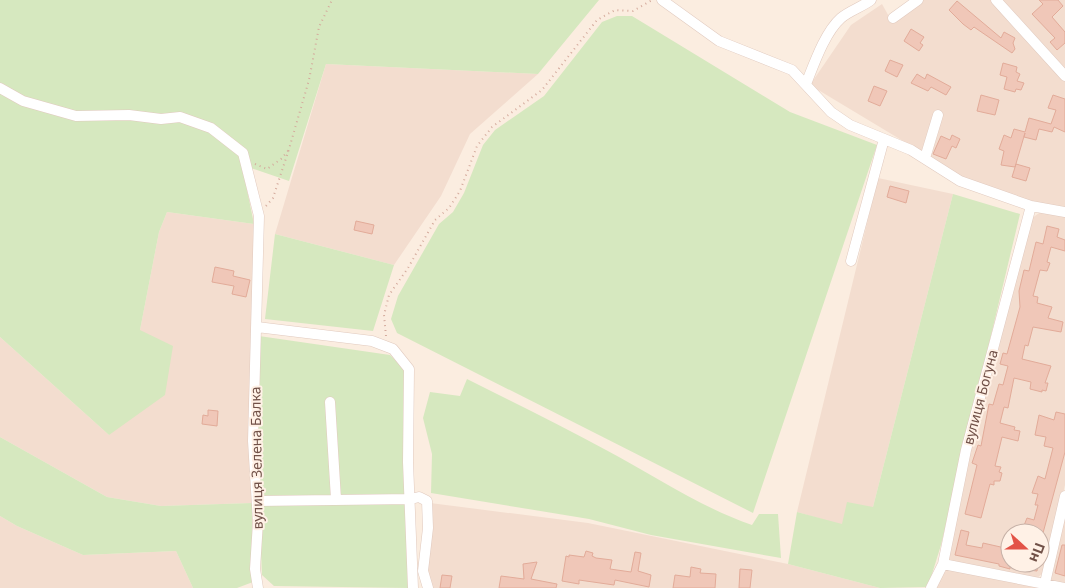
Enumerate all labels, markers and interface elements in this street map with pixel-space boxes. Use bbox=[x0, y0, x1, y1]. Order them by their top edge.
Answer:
street label: вулиця Богуна bbox=[958, 347, 1002, 447]
street label: вулиця Зелена Балка bbox=[245, 387, 267, 529]
north arrow bbox=[1000, 523, 1050, 573]
text: Пн bbox=[1025, 540, 1050, 566]

